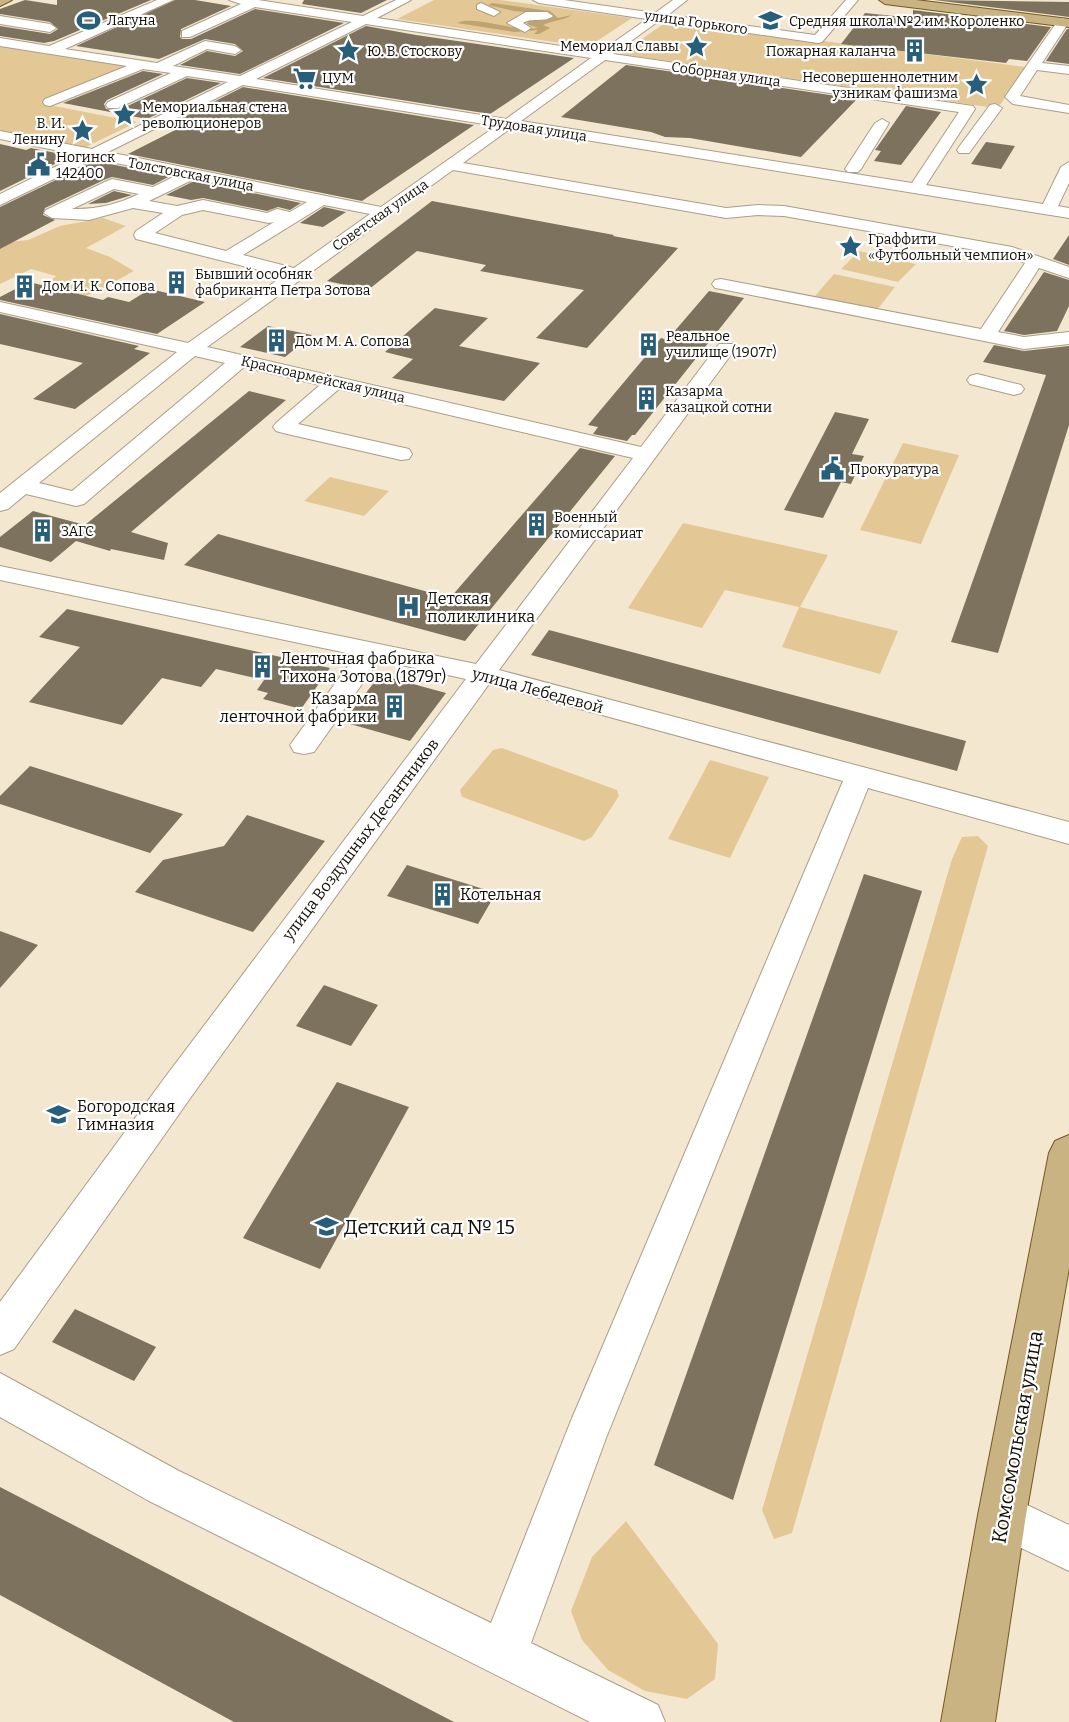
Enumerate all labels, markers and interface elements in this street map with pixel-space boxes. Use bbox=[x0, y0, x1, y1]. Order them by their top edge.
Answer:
sports icon: Лагуна bbox=[76, 7, 102, 33]
street label: улица Горького bbox=[642, 7, 749, 38]
school or university icon: Средняя школа №2 им. Короленко bbox=[758, 8, 784, 34]
place label: Лагуна bbox=[107, 12, 156, 29]
place label: Средняя школа №2 им. Короленко bbox=[789, 13, 1024, 30]
place icon: Мемориал Славы bbox=[684, 33, 710, 59]
place icon: Ю. В. Стоскову bbox=[336, 38, 362, 64]
place label: Мемориал Славы bbox=[560, 38, 679, 55]
building icon: Пожарная каланча bbox=[901, 38, 927, 64]
place label: Ю. В. Стоскову bbox=[367, 43, 463, 60]
place label: Пожарная каланча bbox=[766, 43, 896, 60]
street label: Соборная улица bbox=[670, 58, 782, 91]
supermarket icon: ЦУМ bbox=[291, 65, 317, 91]
place label: Несовершеннолетним узникам фашизма bbox=[802, 69, 958, 102]
place label: ЦУМ bbox=[322, 70, 354, 87]
place icon: Несовершеннолетним узникам фашизма bbox=[963, 72, 989, 98]
place label: Мемориальная стена революционеров bbox=[142, 99, 288, 132]
place icon: Мемориальная стена революционеров bbox=[111, 102, 137, 128]
street label: Трудовая улица bbox=[480, 112, 588, 145]
place label: В. И. Ленину bbox=[13, 115, 66, 148]
place icon: В. И. Ленину bbox=[70, 118, 96, 144]
place label: Ногинск 142400 bbox=[56, 149, 116, 182]
public building icon: Ногинск 142400 bbox=[25, 152, 51, 178]
street label: Толстовская улица bbox=[127, 154, 256, 195]
street label: Советская улица bbox=[329, 176, 432, 255]
place label: Граффити «Футбольный чемпион» bbox=[868, 231, 1033, 264]
place icon: Граффити «Футбольный чемпион» bbox=[837, 234, 863, 260]
place label: Бывший особняк фабриканта Петра Зотова bbox=[195, 266, 371, 299]
building icon: Бывший особняк фабриканта Петра Зотова bbox=[164, 269, 190, 295]
building icon: Дом И. К. Сопова bbox=[11, 273, 37, 299]
place label: Дом И. К. Сопова bbox=[42, 278, 155, 295]
building icon: Дом М. А. Сопова bbox=[264, 328, 290, 354]
place label: Реальное училище (1907г) bbox=[665, 328, 777, 361]
building icon: Реальное училище (1907г) bbox=[635, 331, 661, 357]
place label: Дом М. А. Сопова bbox=[295, 333, 410, 350]
street label: Красноармейская улица bbox=[239, 352, 407, 407]
place label: Казарма казацкой сотни bbox=[665, 383, 772, 416]
building icon: Казарма казацкой сотни bbox=[634, 386, 660, 412]
public building icon: Прокуратура bbox=[819, 456, 845, 482]
place label: Прокуратура bbox=[850, 461, 939, 478]
place label: Военный комиссариат bbox=[554, 509, 643, 542]
building icon: Военный комиссариат bbox=[523, 512, 549, 538]
building icon: ЗАГС bbox=[30, 518, 56, 544]
place label: ЗАГС bbox=[61, 523, 94, 540]
place label: Детская поликлиника bbox=[427, 589, 535, 626]
hospital icon: Детская поликлиника bbox=[396, 594, 422, 620]
place label: Ленточная фабрика Тихона Зотова (1879г) bbox=[280, 649, 446, 686]
building icon: Ленточная фабрика Тихона Зотова (1879г) bbox=[249, 654, 275, 680]
street label: улица Лебедевой bbox=[469, 664, 606, 717]
place label: Казарма ленточной фабрики bbox=[220, 689, 377, 726]
building icon: Казарма ленточной фабрики bbox=[382, 694, 408, 720]
street label: улица Воздушных Десантников bbox=[278, 735, 443, 945]
building icon: Котельная bbox=[429, 881, 455, 907]
place label: Котельная bbox=[460, 885, 542, 904]
place label: Богородская Гимназия bbox=[77, 1097, 175, 1134]
school or university icon: Богородская Гимназия bbox=[46, 1102, 72, 1128]
school or university icon: Детский сад № 15 bbox=[313, 1214, 339, 1240]
place label: Детский сад № 15 bbox=[344, 1215, 515, 1239]
street label: Комсомольская улица bbox=[986, 1329, 1048, 1545]

